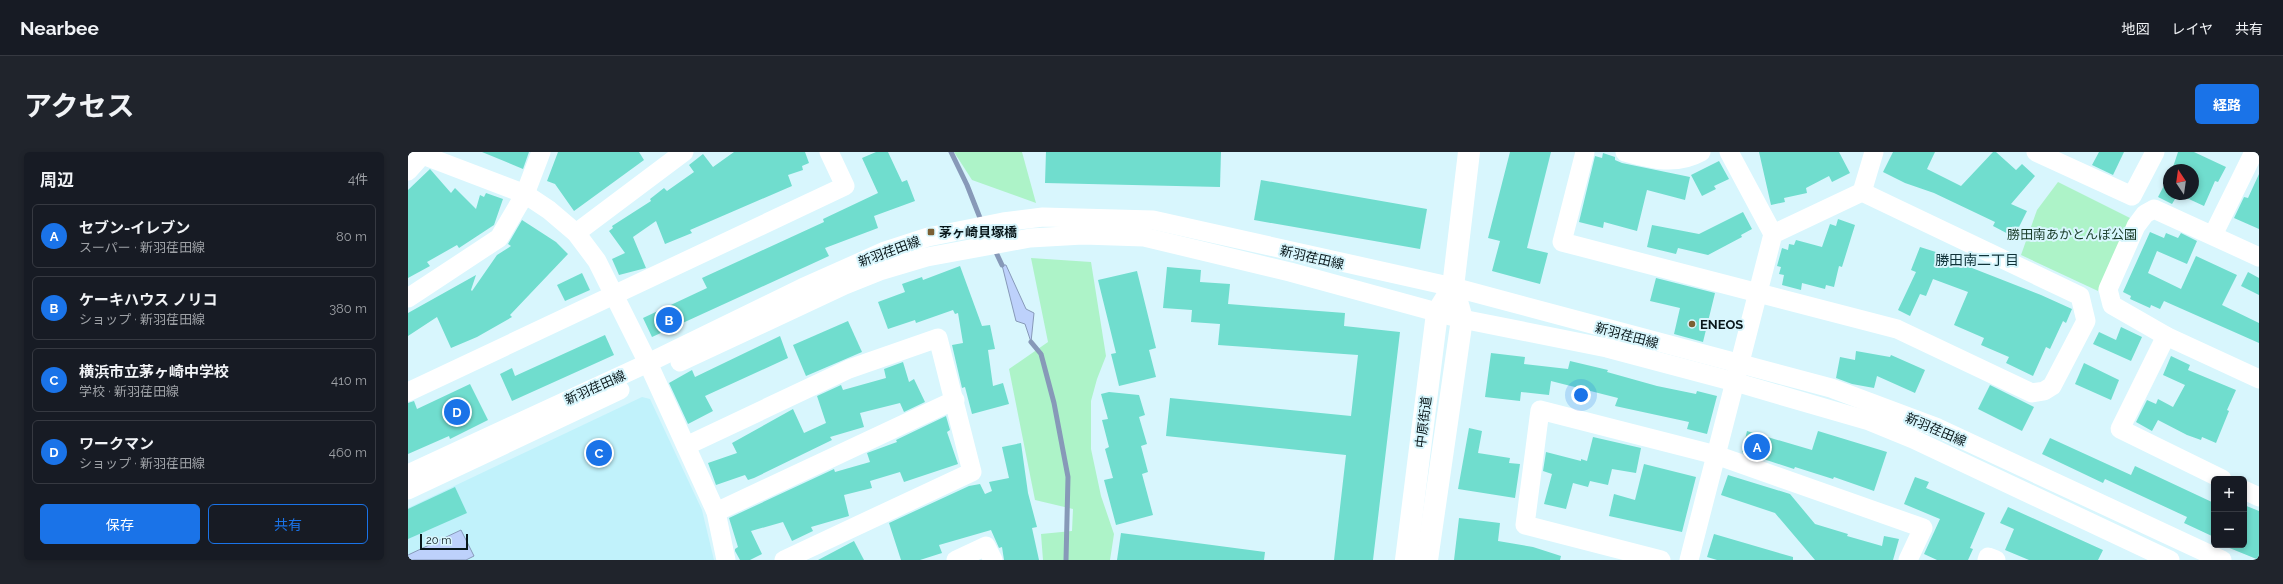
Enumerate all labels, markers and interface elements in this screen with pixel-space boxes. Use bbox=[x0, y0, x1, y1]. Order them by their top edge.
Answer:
text: Nearbee bbox=[20, 17, 99, 39]
text: 地図 bbox=[2121, 21, 2149, 37]
text: レイヤ bbox=[2171, 21, 2213, 37]
text: 共有 bbox=[2235, 21, 2263, 37]
button: 経路 bbox=[2195, 84, 2259, 124]
text: アクセス bbox=[24, 90, 135, 123]
north arrow bbox=[2163, 164, 2199, 200]
text: 周辺 bbox=[40, 170, 74, 190]
text: 4件 bbox=[348, 172, 368, 187]
text: セブン-イレブン bbox=[79, 219, 190, 237]
place label: 茅ヶ崎貝塚橋 bbox=[939, 225, 1017, 240]
marker: 茅ヶ崎貝塚橋 bbox=[926, 227, 936, 237]
park label: 勝田南あかとんぼ公園 bbox=[2007, 227, 2137, 242]
text: A bbox=[50, 229, 58, 244]
text: 80 m bbox=[336, 229, 367, 244]
street label: 新羽荏田線 bbox=[856, 233, 922, 270]
text: スーパー · 新羽荏田線 bbox=[79, 240, 205, 255]
street label: 新羽荏田線 bbox=[1279, 243, 1345, 272]
district label: 勝田南二丁目 bbox=[1935, 252, 2019, 268]
text: ケーキハウス ノリコ bbox=[79, 291, 218, 309]
text: B bbox=[50, 301, 58, 316]
text: 380 m bbox=[329, 301, 367, 316]
pin: B bbox=[656, 305, 682, 335]
text: ショップ · 新羽荏田線 bbox=[79, 312, 205, 327]
place label: ENEOS bbox=[1700, 317, 1743, 332]
marker: ENEOS bbox=[1687, 319, 1697, 329]
street label: 新羽荏田線 bbox=[1594, 320, 1660, 351]
text: 横浜市立茅ヶ崎中学校 bbox=[79, 363, 229, 381]
street label: 新羽荏田線 bbox=[562, 367, 628, 408]
text: C bbox=[50, 373, 58, 388]
text: 410 m bbox=[331, 373, 367, 388]
text: 学校 · 新羽荏田線 bbox=[79, 384, 179, 399]
your location bbox=[1571, 385, 1591, 405]
street label: 中原街道 bbox=[1413, 395, 1434, 449]
pin: D bbox=[444, 397, 470, 427]
street label: 新羽荏田線 bbox=[1903, 410, 1969, 449]
pin: A bbox=[1744, 432, 1770, 462]
text: ワークマン bbox=[79, 435, 154, 453]
pin: C bbox=[586, 438, 612, 468]
text: D bbox=[49, 445, 59, 460]
text: 460 m bbox=[329, 445, 367, 460]
text: ショップ · 新羽荏田線 bbox=[79, 456, 205, 471]
map controls bbox=[2211, 476, 2247, 548]
button: + bbox=[2211, 476, 2247, 512]
button: 保存 bbox=[40, 504, 200, 544]
button: 共有 bbox=[208, 504, 368, 544]
button: − bbox=[2211, 512, 2247, 548]
scale bar bbox=[420, 532, 468, 551]
text: 20 m bbox=[426, 534, 451, 547]

